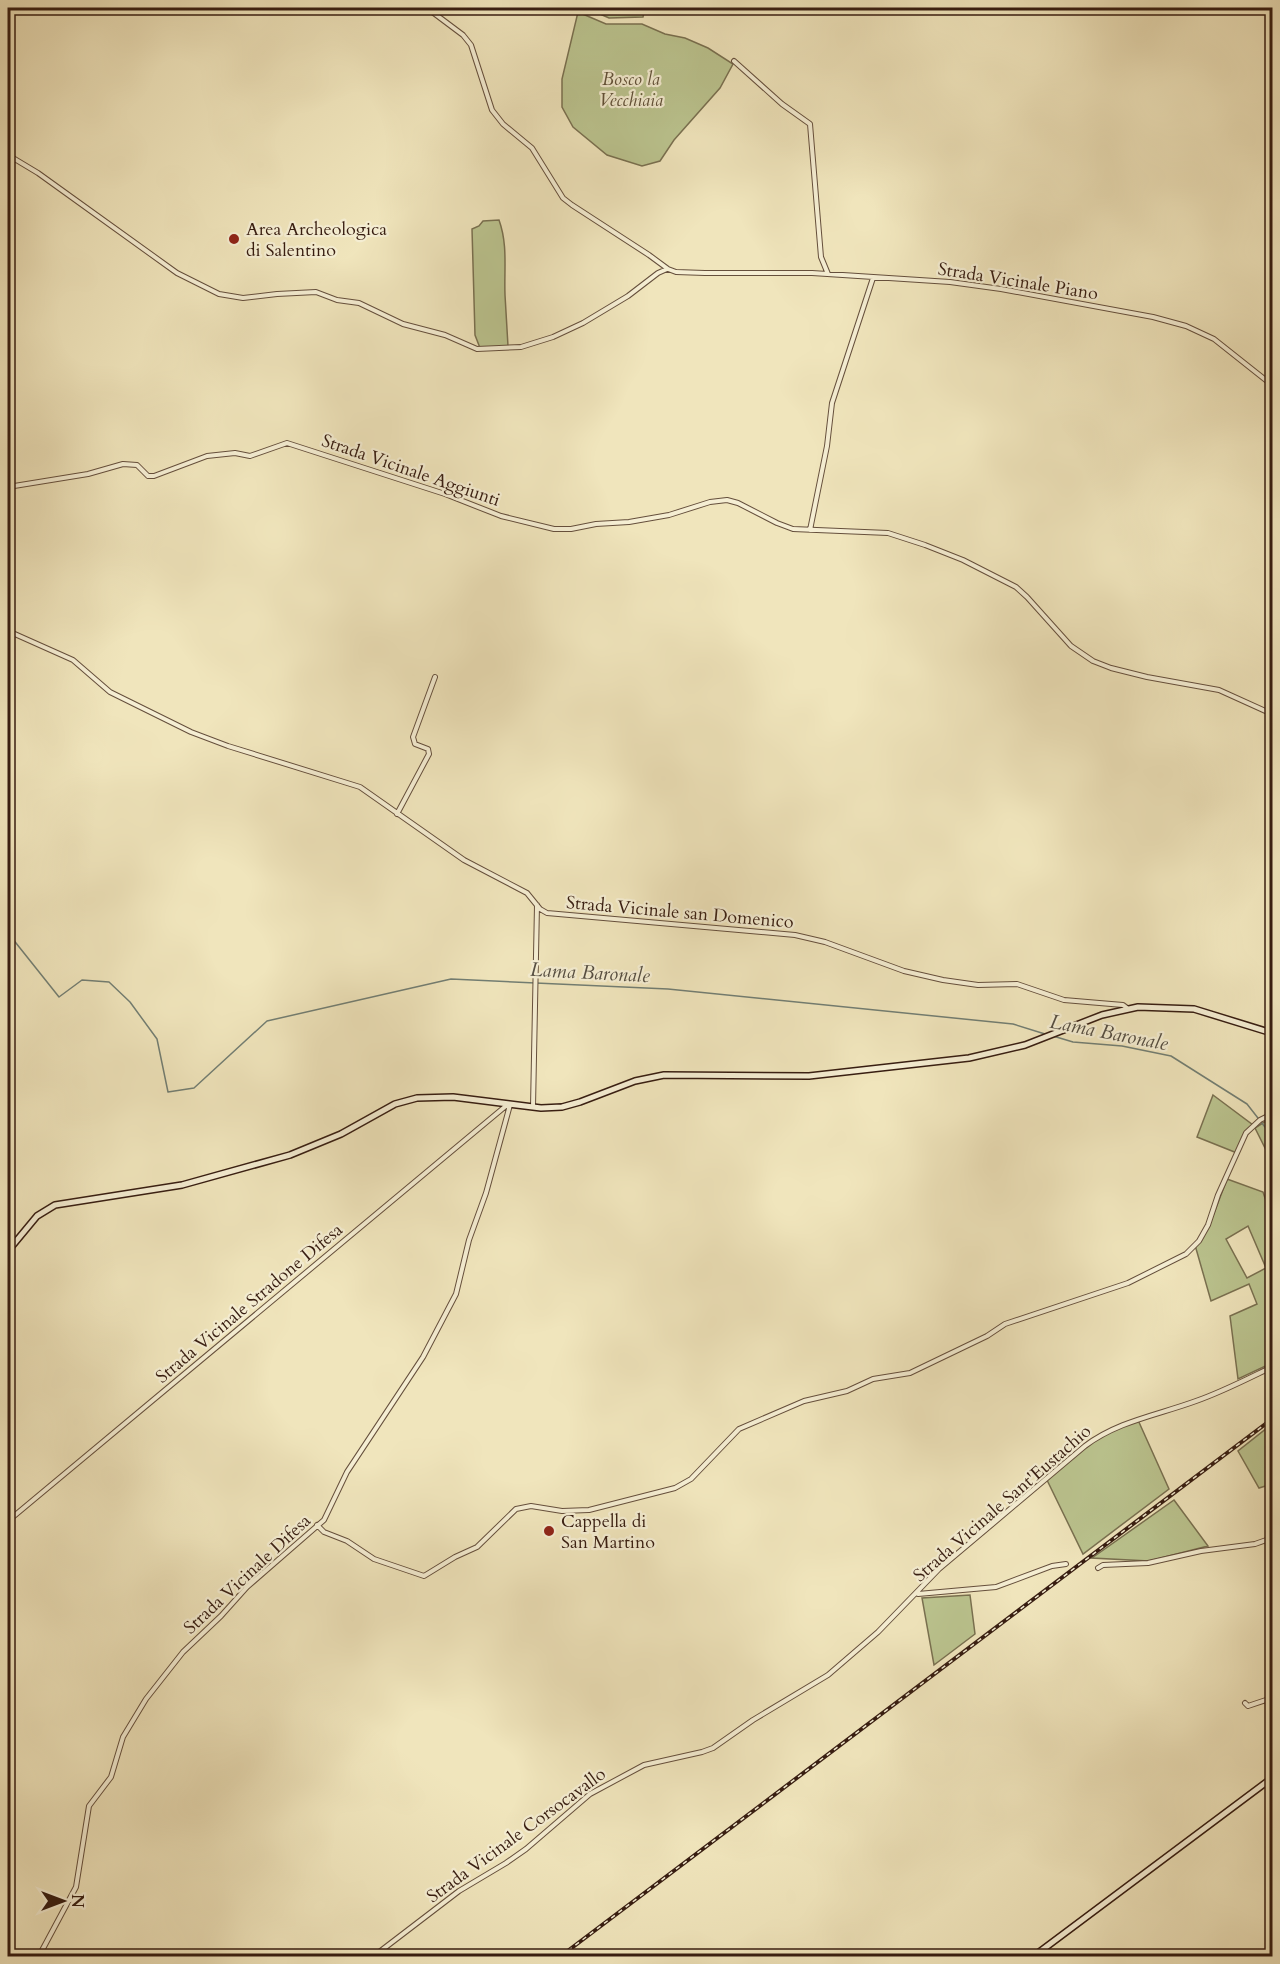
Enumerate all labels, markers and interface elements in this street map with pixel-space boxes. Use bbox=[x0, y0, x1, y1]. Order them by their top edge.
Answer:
park label: Bosco la Vecchiaia bbox=[599, 67, 663, 113]
place label: Area Archeologica di Salentino bbox=[246, 217, 387, 263]
marker: Area Archeologica di Salentino bbox=[227, 232, 241, 246]
street label: Strada Vicinale Piano bbox=[936, 256, 1100, 307]
street label: Strada Vicinale Aggiunti bbox=[318, 428, 503, 513]
street label: Strada Vicinale san Domenico bbox=[565, 890, 795, 935]
water label: Lama Baronale bbox=[529, 956, 651, 989]
water label: Lama Baronale bbox=[1047, 1008, 1171, 1057]
street label: Strada Vicinale Stradone Difesa bbox=[150, 1217, 348, 1389]
street label: Strada Vicinale Sant'Eustachio bbox=[908, 1419, 1097, 1588]
street label: Strada Vicinale Difesa bbox=[178, 1509, 317, 1640]
place label: Cappella di San Martino bbox=[561, 1509, 655, 1555]
marker: Cappella di San Martino bbox=[542, 1524, 556, 1538]
street label: Strada Vicinale Corsocavallo bbox=[422, 1762, 611, 1909]
north arrow bbox=[33, 1871, 93, 1931]
text: N bbox=[66, 1894, 88, 1908]

